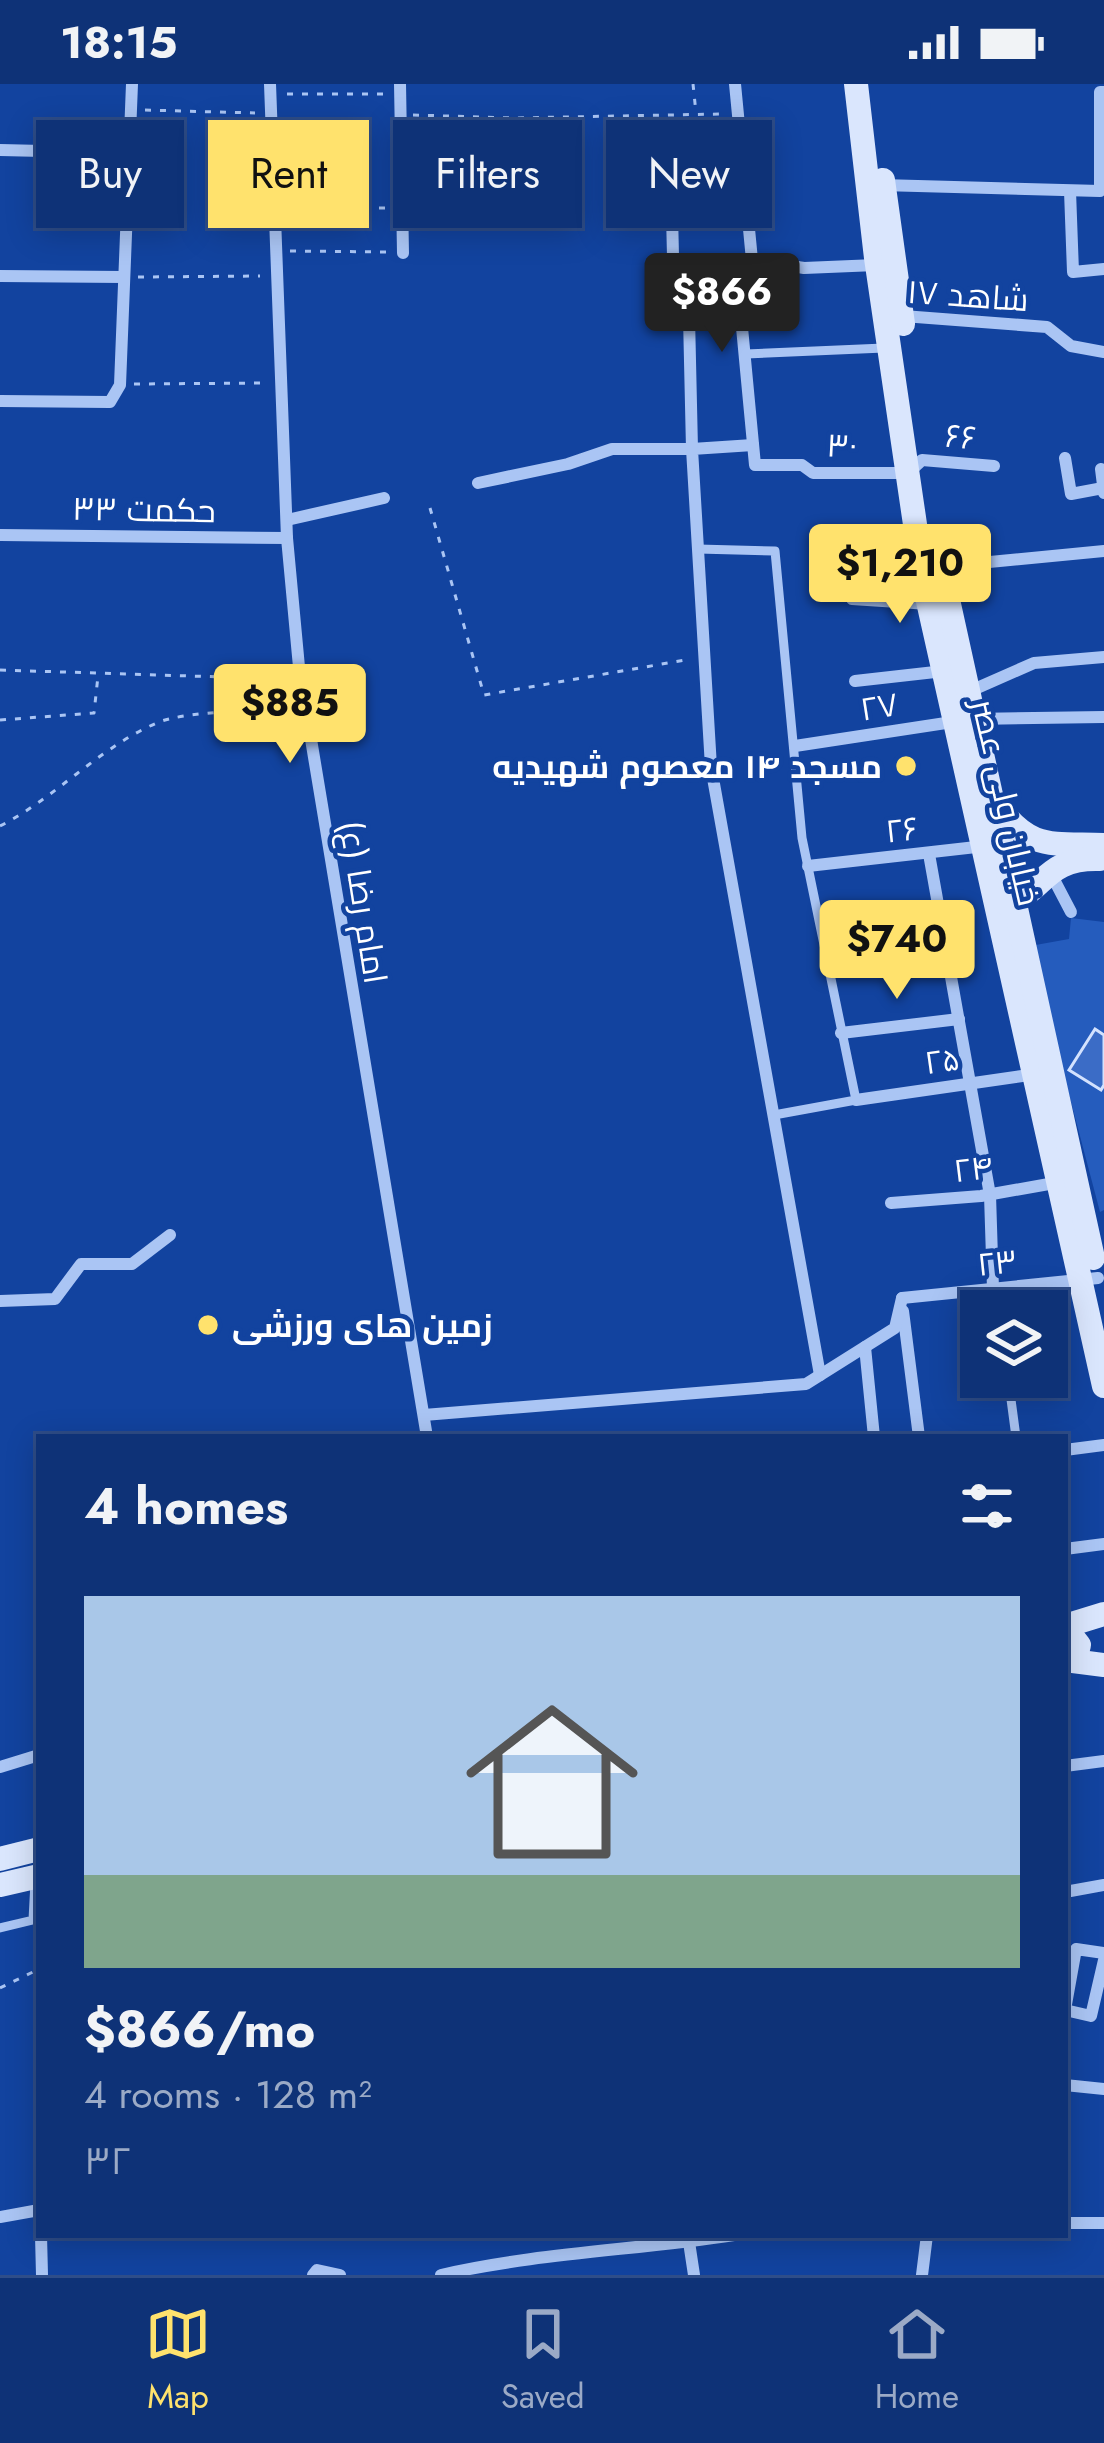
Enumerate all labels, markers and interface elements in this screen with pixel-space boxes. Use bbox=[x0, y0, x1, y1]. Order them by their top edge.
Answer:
text: 18:15 bbox=[60, 10, 178, 75]
chip: Buy bbox=[36, 120, 184, 228]
chip: Rent bbox=[208, 120, 369, 228]
chip: Filters bbox=[393, 120, 582, 228]
chip: New bbox=[606, 120, 772, 228]
pin: $866 bbox=[651, 253, 793, 355]
text: $866 bbox=[672, 263, 772, 320]
street label: شاهد ۱۷ bbox=[906, 268, 1030, 323]
street label: ۶۶ bbox=[943, 412, 979, 461]
street label: ۳۰ bbox=[825, 421, 858, 470]
street label: حکمت ۳۳ bbox=[72, 485, 216, 534]
pin: $1,210 bbox=[802, 524, 998, 626]
text: $1,210 bbox=[836, 534, 964, 591]
pin: $885 bbox=[219, 664, 361, 766]
text: $885 bbox=[241, 674, 339, 731]
street label: ۲۷ bbox=[857, 680, 902, 733]
street label: خیابان ولی عصر bbox=[959, 692, 1053, 910]
place label: مسجد ۱۴ معصوم شهیدیه bbox=[492, 743, 882, 790]
marker: مسجد ۱۴ معصوم شهیدیه bbox=[893, 753, 919, 779]
street label: ۲۶ bbox=[883, 804, 921, 855]
street label: امام رضا (ع) bbox=[327, 817, 400, 987]
pin: $740 bbox=[826, 900, 968, 1002]
text: $740 bbox=[847, 910, 947, 967]
street label: ۲۵ bbox=[921, 1035, 963, 1086]
street label: ۲۴ bbox=[951, 1143, 995, 1194]
street label: ۲۳ bbox=[975, 1237, 1019, 1288]
map controls bbox=[960, 1290, 1068, 1398]
button: layers bbox=[960, 1290, 1068, 1398]
place label: زمین های ورزشی bbox=[232, 1302, 493, 1349]
marker: زمین های ورزشی bbox=[195, 1312, 221, 1338]
text: 4 homes bbox=[84, 1469, 288, 1543]
icon: filters bbox=[954, 1473, 1020, 1539]
icon: home bbox=[444, 1674, 660, 1890]
text: $866/mo bbox=[84, 1992, 315, 2066]
text: 4 rooms · 128 m² bbox=[84, 2066, 372, 2123]
text: ۳۲ bbox=[84, 2132, 131, 2189]
tab: Map bbox=[145, 2301, 211, 2420]
tab: Saved bbox=[501, 2301, 585, 2420]
tab: Home bbox=[875, 2301, 959, 2420]

